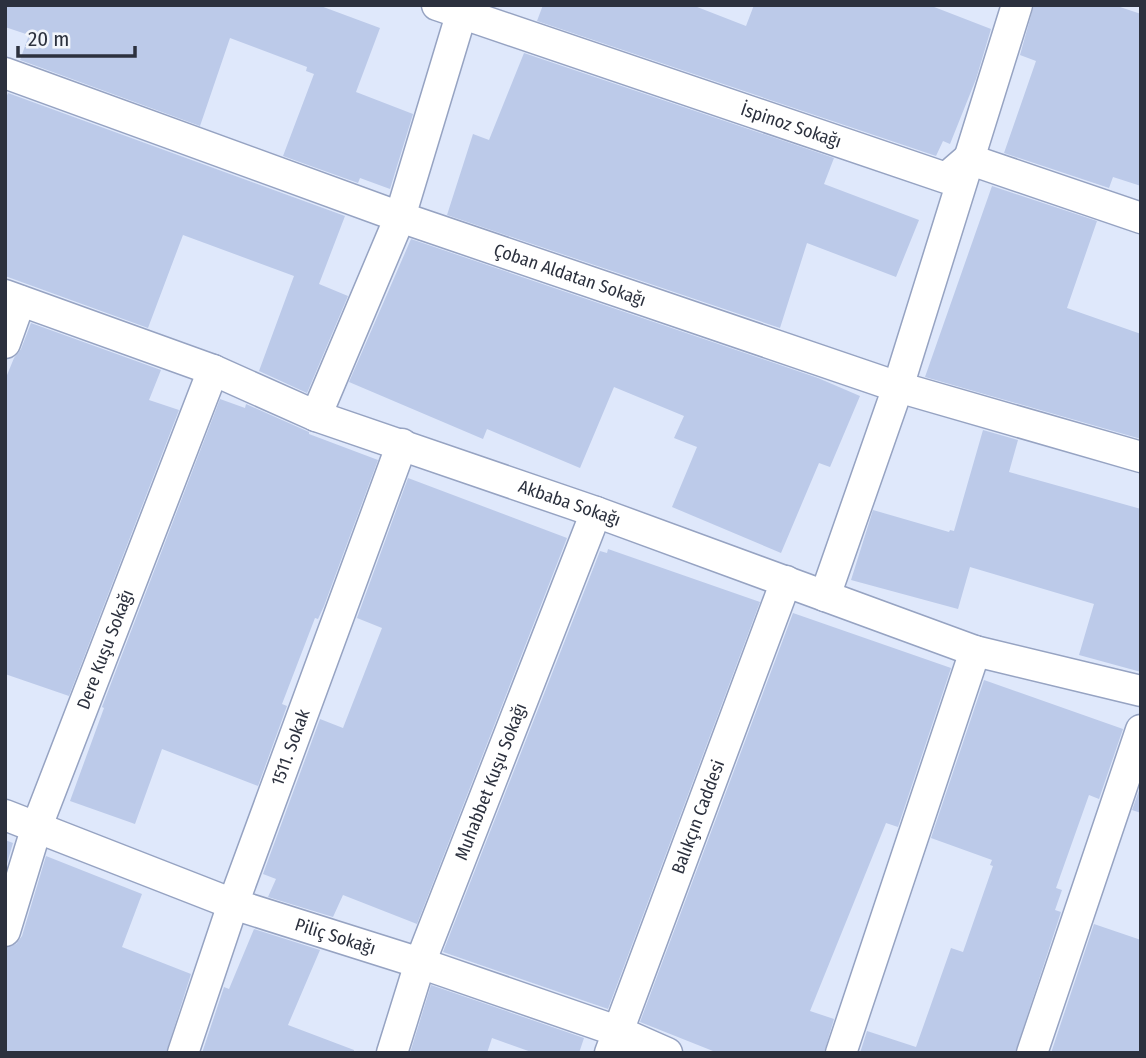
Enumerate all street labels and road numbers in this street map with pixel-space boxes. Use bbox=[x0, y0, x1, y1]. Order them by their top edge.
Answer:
street label: İspinoz Sokağı bbox=[738, 98, 844, 153]
street label: Çoban Aldatan Sokağı bbox=[491, 239, 649, 311]
street label: Akbaba Sokağı bbox=[516, 475, 624, 531]
street label: Dere Kuşu Sokağı bbox=[72, 586, 138, 712]
street label: Muhabbet Kuşu Sokağı bbox=[450, 700, 531, 863]
street label: 1511. Sokak bbox=[266, 705, 315, 789]
street label: Balıkçın Caddesi bbox=[667, 757, 729, 877]
street label: Piliç Sokağı bbox=[292, 913, 378, 959]

